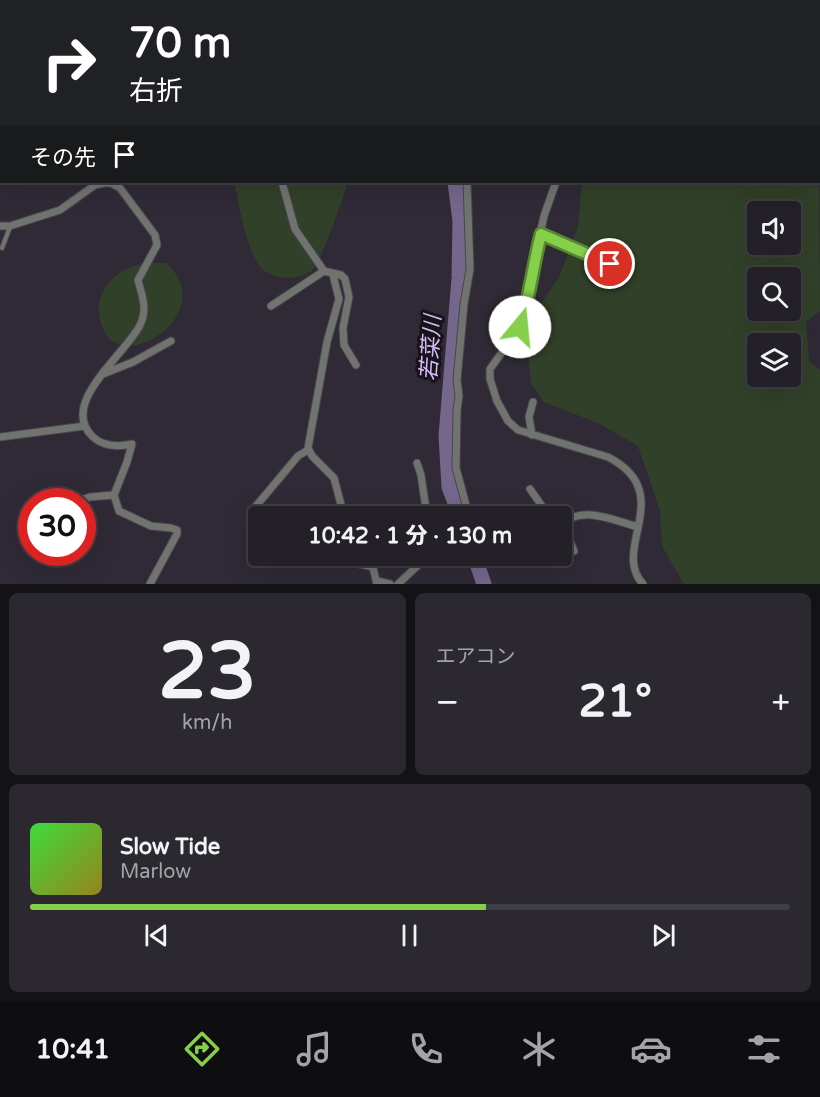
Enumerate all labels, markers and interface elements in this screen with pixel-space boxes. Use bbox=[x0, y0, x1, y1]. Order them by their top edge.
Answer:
text: 70 m bbox=[129, 18, 231, 69]
icon: right bbox=[30, 24, 108, 102]
text: 右折 bbox=[129, 75, 183, 108]
icon: arrive bbox=[108, 138, 141, 171]
text: その先 bbox=[30, 145, 96, 171]
map controls bbox=[747, 201, 801, 387]
button: sound bbox=[747, 201, 801, 255]
pin bbox=[584, 238, 635, 289]
icon: arrive bbox=[593, 247, 626, 280]
button: search bbox=[747, 267, 801, 321]
position arrow bbox=[488, 295, 552, 359]
water label: 若菜川 bbox=[416, 312, 446, 382]
button: layers bbox=[747, 333, 801, 387]
speed limit sign: 30 bbox=[18, 488, 96, 566]
text: 10:42 · 1 分 · 130 m bbox=[308, 523, 512, 549]
text: 23 bbox=[158, 625, 256, 719]
text: エアコン bbox=[436, 645, 516, 669]
text: 21° bbox=[578, 675, 652, 729]
text: − bbox=[436, 683, 459, 722]
text: + bbox=[771, 683, 790, 722]
text: km/h bbox=[182, 711, 232, 735]
text: Slow Tide bbox=[120, 834, 220, 860]
text: Marlow bbox=[120, 860, 191, 884]
icon: previous bbox=[140, 919, 173, 952]
icon: pause bbox=[393, 919, 426, 952]
icon: next bbox=[647, 919, 680, 952]
icon: directions bbox=[181, 1028, 223, 1070]
icon: music bbox=[293, 1028, 335, 1070]
icon: phone bbox=[405, 1028, 447, 1070]
icon: climate bbox=[518, 1028, 560, 1070]
icon: car bbox=[630, 1028, 672, 1070]
icon: filters bbox=[743, 1028, 785, 1070]
text: 10:41 bbox=[35, 1033, 110, 1066]

